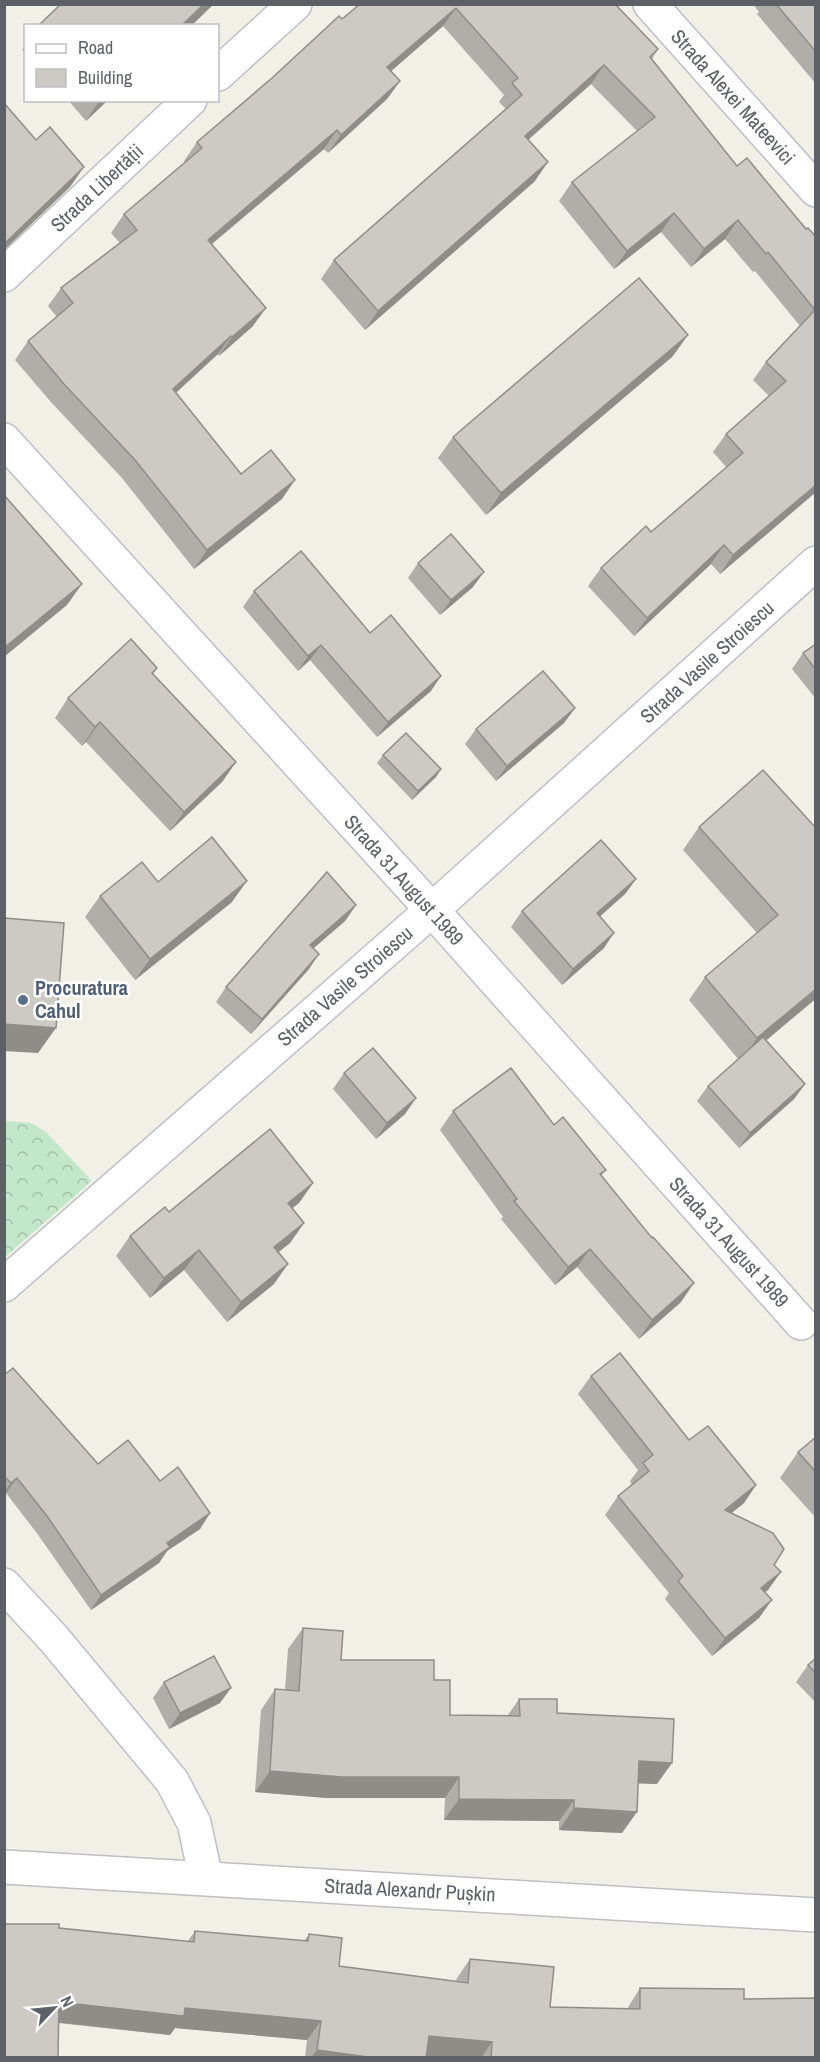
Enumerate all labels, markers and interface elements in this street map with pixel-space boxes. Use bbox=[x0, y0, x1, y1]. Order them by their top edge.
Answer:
street label: Strada Alexei Mateevici bbox=[665, 23, 801, 170]
legend bbox=[24, 24, 219, 102]
text: Road bbox=[78, 35, 113, 60]
text: Building bbox=[78, 65, 133, 90]
street label: Strada Libertății bbox=[44, 138, 149, 238]
street label: Strada Vasile Stroiescu bbox=[634, 594, 779, 729]
street label: Strada 31 August 1989 bbox=[339, 809, 470, 951]
street label: Strada Vasile Stroiescu bbox=[271, 919, 418, 1052]
place label: Procuratura Cahul bbox=[35, 974, 128, 1024]
marker: Procuratura Cahul bbox=[16, 993, 30, 1007]
street label: Strada 31 August 1989 bbox=[664, 1171, 795, 1313]
street label: Strada Alexandr Pușkin bbox=[324, 1872, 496, 1907]
north arrow bbox=[24, 1978, 84, 2038]
text: N bbox=[56, 1992, 79, 2011]

